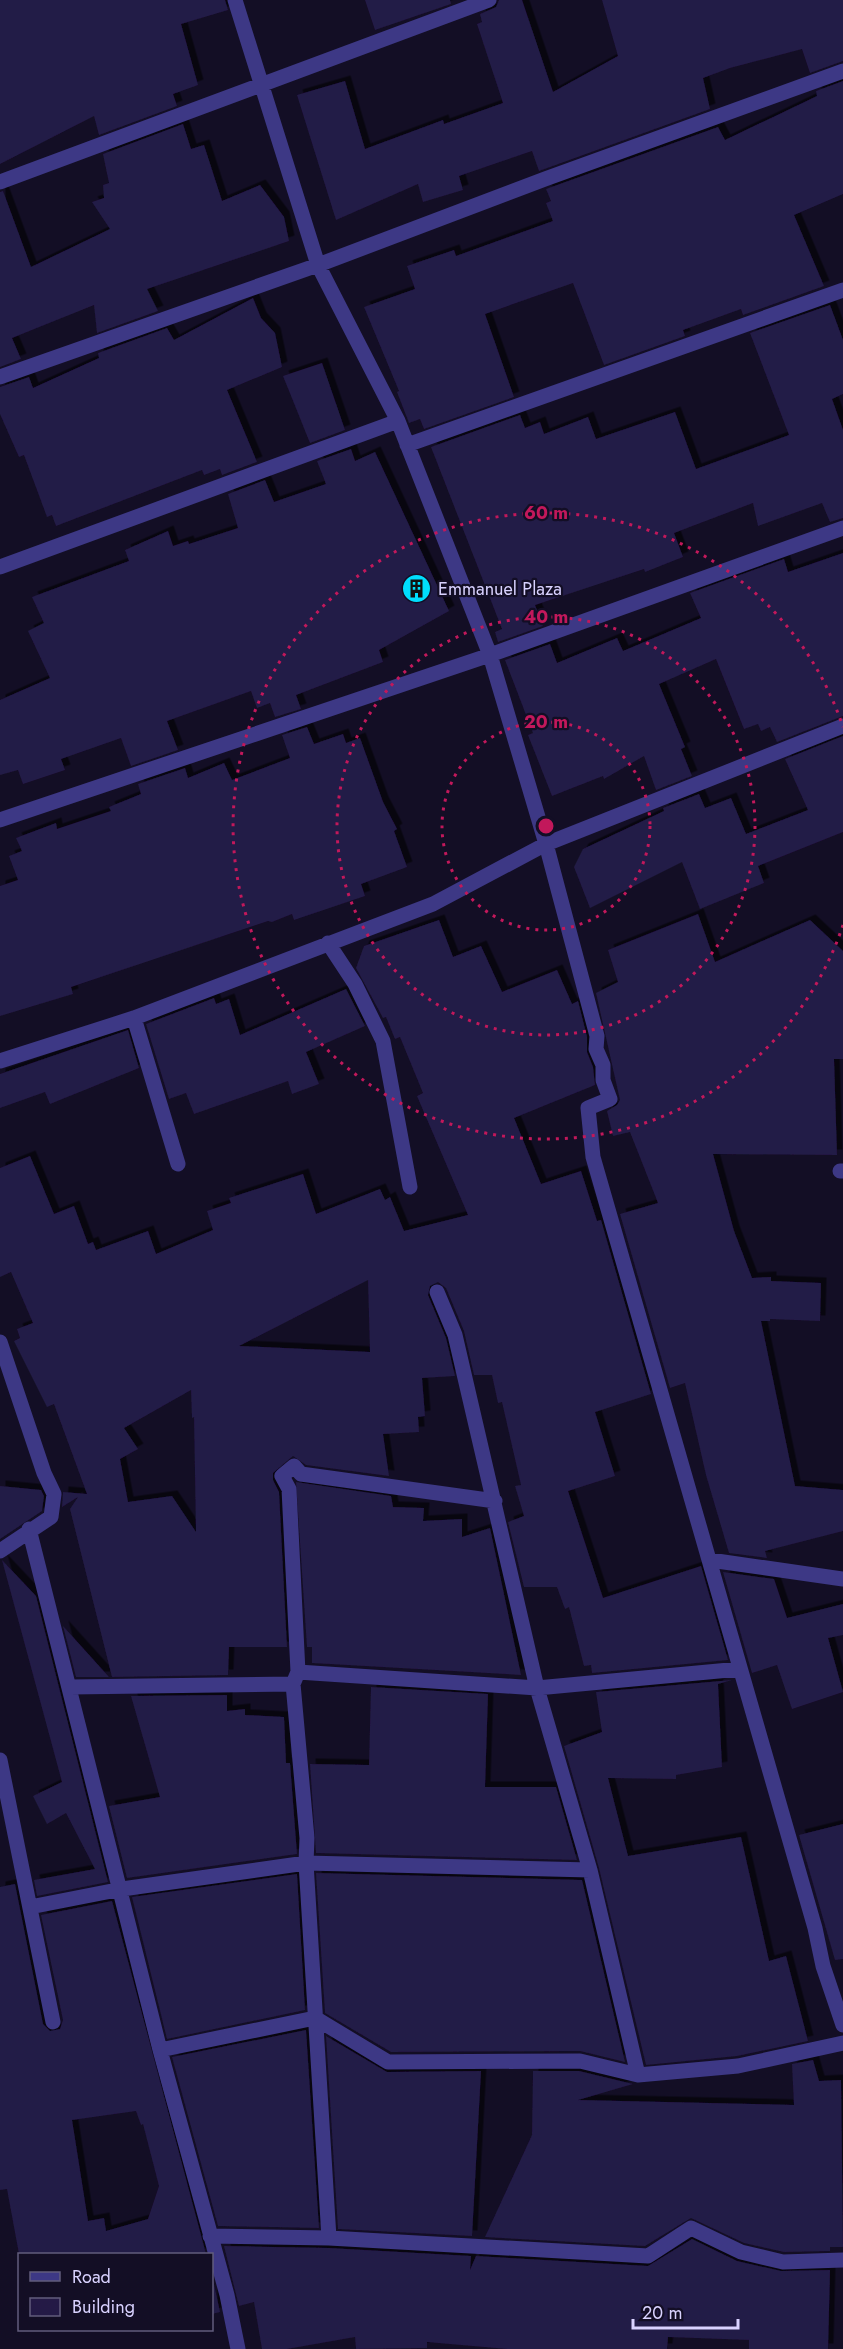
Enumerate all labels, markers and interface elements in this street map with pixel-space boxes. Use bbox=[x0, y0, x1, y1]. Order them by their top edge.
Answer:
text: 60 m bbox=[524, 500, 568, 526]
building icon: Emmanuel Plaza bbox=[401, 573, 433, 605]
place label: Emmanuel Plaza bbox=[438, 576, 562, 602]
text: 40 m bbox=[524, 604, 568, 630]
text: 20 m bbox=[524, 709, 568, 735]
centre of rings bbox=[536, 816, 556, 836]
legend bbox=[18, 2253, 213, 2331]
text: Road bbox=[72, 2264, 111, 2290]
scale bar bbox=[633, 2292, 738, 2330]
text: Building bbox=[72, 2294, 135, 2320]
text: 20 m bbox=[642, 2300, 682, 2326]

